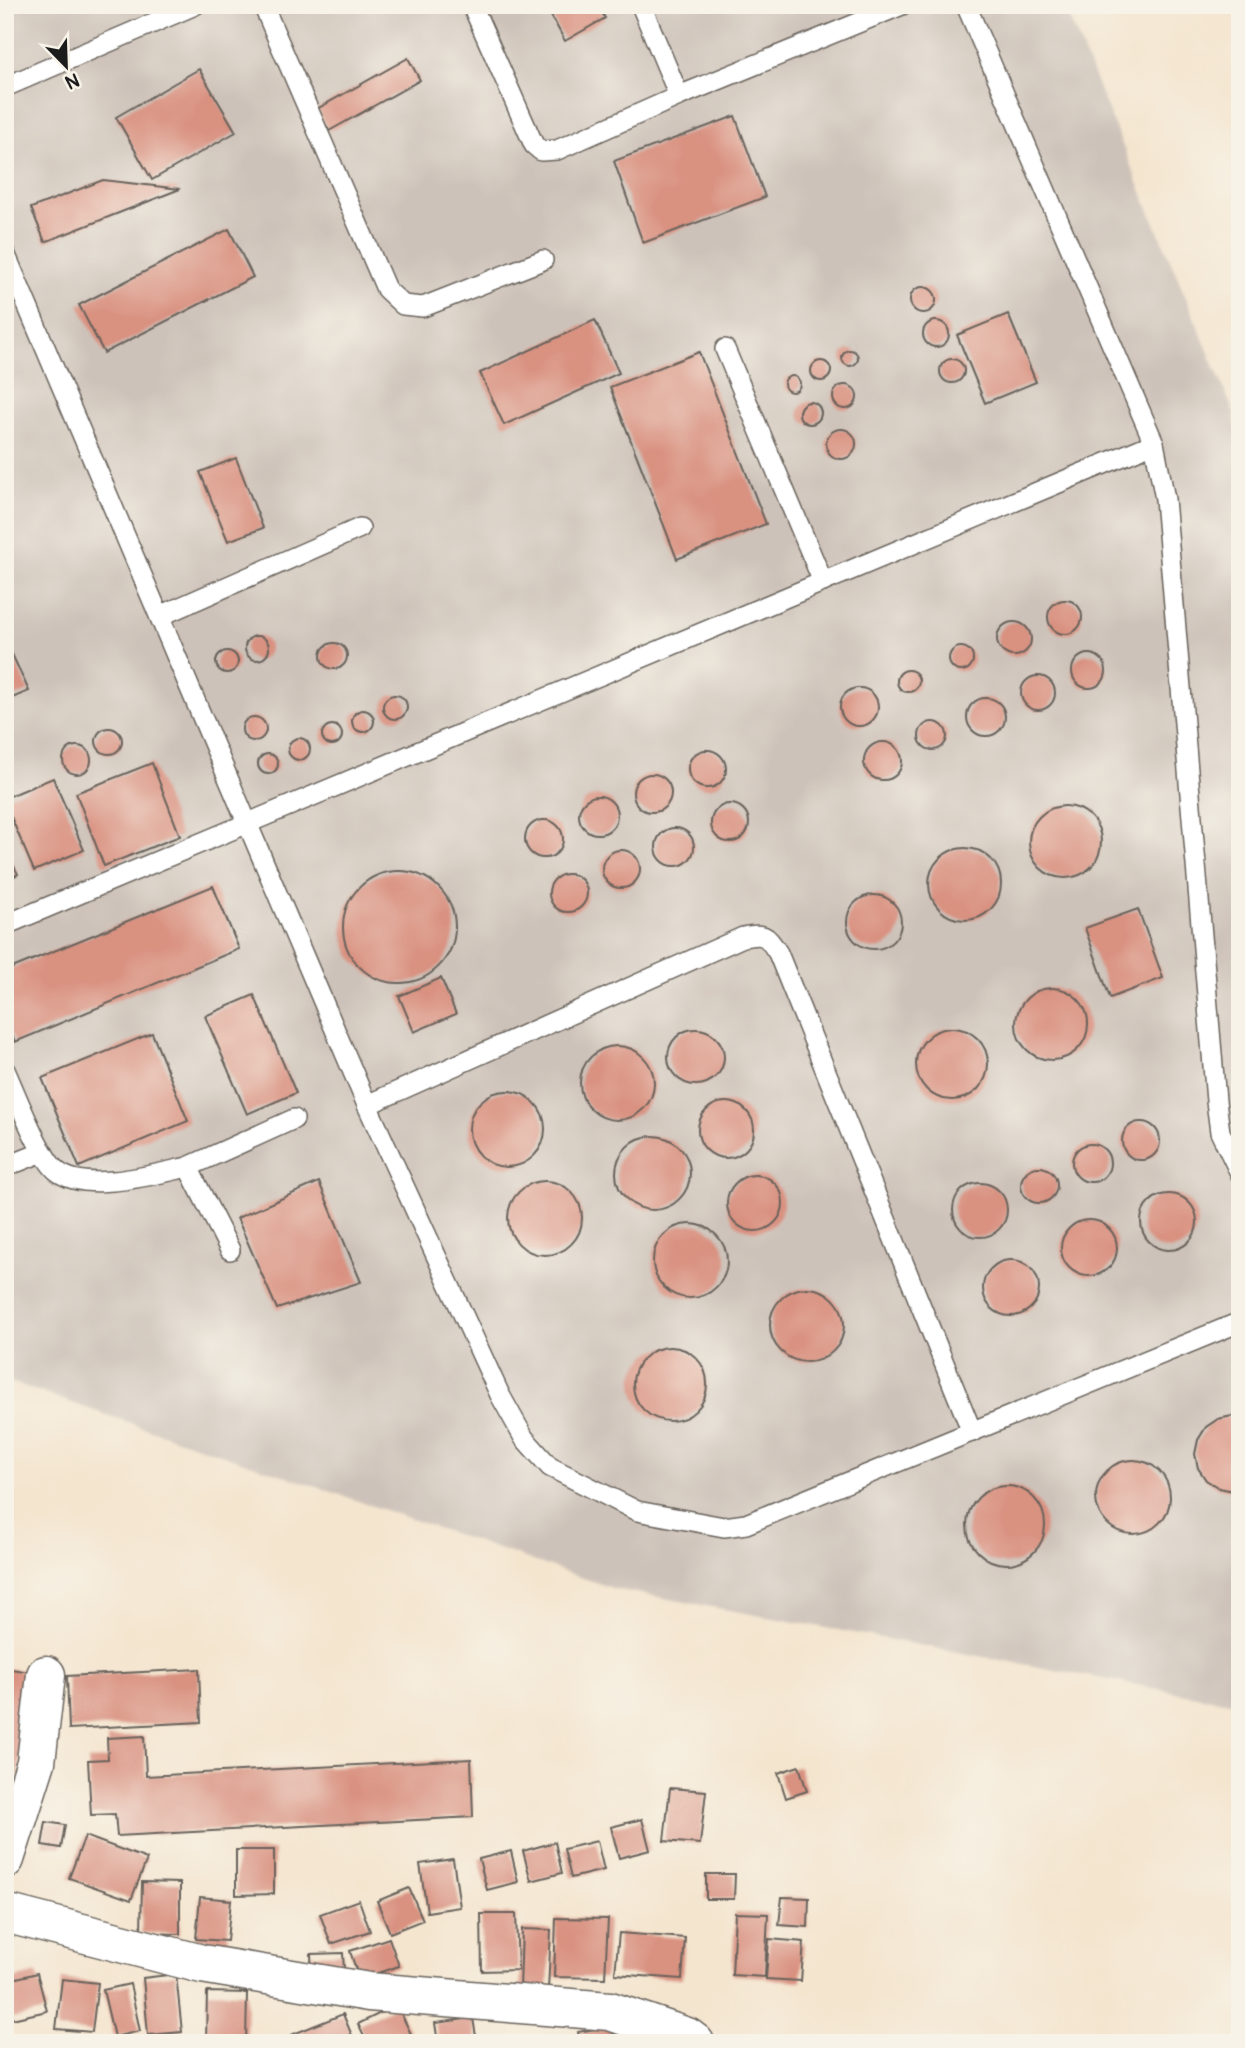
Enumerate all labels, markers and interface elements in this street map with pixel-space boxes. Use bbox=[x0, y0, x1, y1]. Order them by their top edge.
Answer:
north arrow bbox=[32, 32, 102, 102]
text: N bbox=[62, 67, 83, 94]

